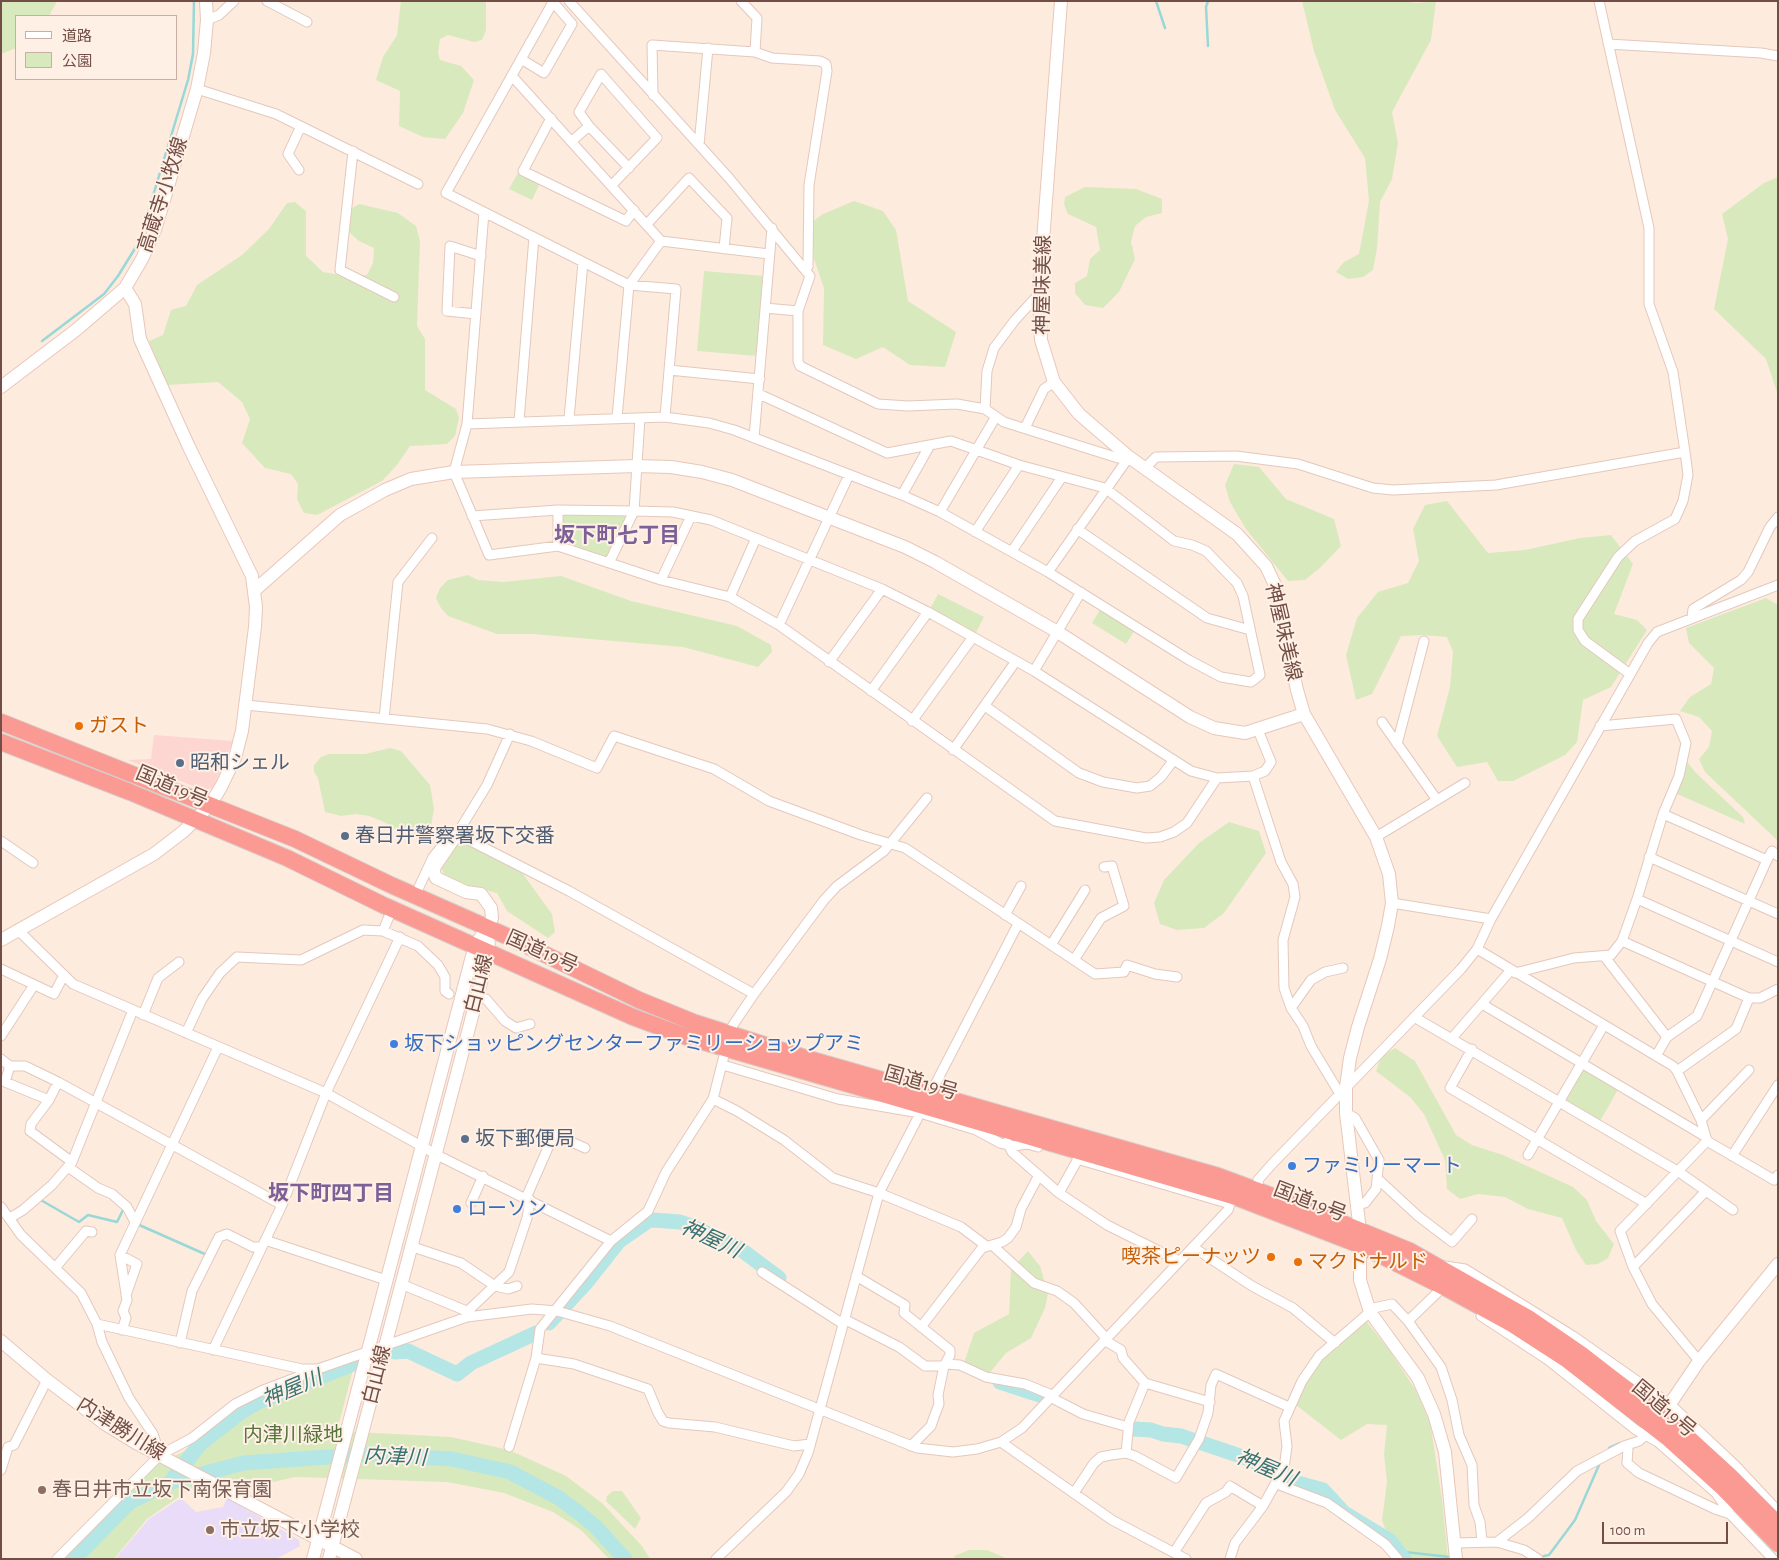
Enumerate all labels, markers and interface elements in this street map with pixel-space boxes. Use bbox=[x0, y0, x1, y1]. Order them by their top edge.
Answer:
legend bbox=[15, 15, 178, 80]
text: 道路 bbox=[62, 29, 92, 44]
text: 公園 bbox=[62, 54, 92, 69]
street label: 高蔵寺小牧線 bbox=[133, 134, 193, 256]
street label: 神屋味美線 bbox=[1030, 235, 1056, 335]
district label: 坂下町七丁目 bbox=[554, 523, 680, 549]
street label: 神屋味美線 bbox=[1260, 581, 1306, 683]
place label: ガスト bbox=[89, 714, 149, 738]
marker: ガスト bbox=[73, 720, 85, 732]
place label: 昭和シェル bbox=[190, 751, 290, 775]
marker: 昭和シェル bbox=[174, 757, 186, 769]
street label: 国道19号 bbox=[132, 761, 212, 813]
place label: 春日井警察署坂下交番 bbox=[355, 824, 555, 848]
marker: 春日井警察署坂下交番 bbox=[339, 830, 351, 842]
street label: 国道19号 bbox=[502, 926, 582, 978]
street label: 白山線 bbox=[460, 952, 498, 1016]
place label: 坂下ショッピングセンターファミリーショップアミ bbox=[404, 1032, 864, 1056]
marker: 坂下ショッピングセンターファミリーショップアミ bbox=[388, 1038, 400, 1050]
street label: 国道19号 bbox=[881, 1061, 961, 1105]
place label: 坂下郵便局 bbox=[475, 1127, 575, 1151]
marker: 坂下郵便局 bbox=[459, 1133, 471, 1145]
place label: ファミリーマート bbox=[1302, 1154, 1462, 1178]
marker: ファミリーマート bbox=[1286, 1160, 1298, 1172]
street label: 国道19号 bbox=[1270, 1177, 1350, 1227]
district label: 坂下町四丁目 bbox=[268, 1181, 394, 1207]
place label: ローソン bbox=[467, 1197, 547, 1221]
marker: ローソン bbox=[451, 1203, 463, 1215]
water label: 神屋川 bbox=[677, 1214, 745, 1264]
place label: 喫茶ピーナッツ bbox=[1121, 1245, 1261, 1269]
place label: マクドナルド bbox=[1308, 1250, 1428, 1274]
marker: 喫茶ピーナッツ bbox=[1265, 1251, 1277, 1263]
marker: マクドナルド bbox=[1292, 1256, 1304, 1268]
street label: 白山線 bbox=[358, 1343, 396, 1407]
water label: 神屋川 bbox=[258, 1365, 326, 1413]
street label: 国道19号 bbox=[1627, 1375, 1701, 1443]
street label: 内津勝川線 bbox=[72, 1392, 170, 1466]
park label: 内津川緑地 bbox=[243, 1423, 343, 1447]
water label: 内津川 bbox=[363, 1443, 427, 1471]
water label: 神屋川 bbox=[1232, 1444, 1300, 1492]
place label: 春日井市立坂下南保育園 bbox=[52, 1478, 272, 1502]
marker: 春日井市立坂下南保育園 bbox=[36, 1484, 48, 1496]
scale bar bbox=[1604, 1512, 1730, 1544]
place label: 市立坂下小学校 bbox=[220, 1518, 360, 1542]
text: 100 m bbox=[1610, 1523, 1645, 1538]
marker: 市立坂下小学校 bbox=[204, 1524, 216, 1536]

